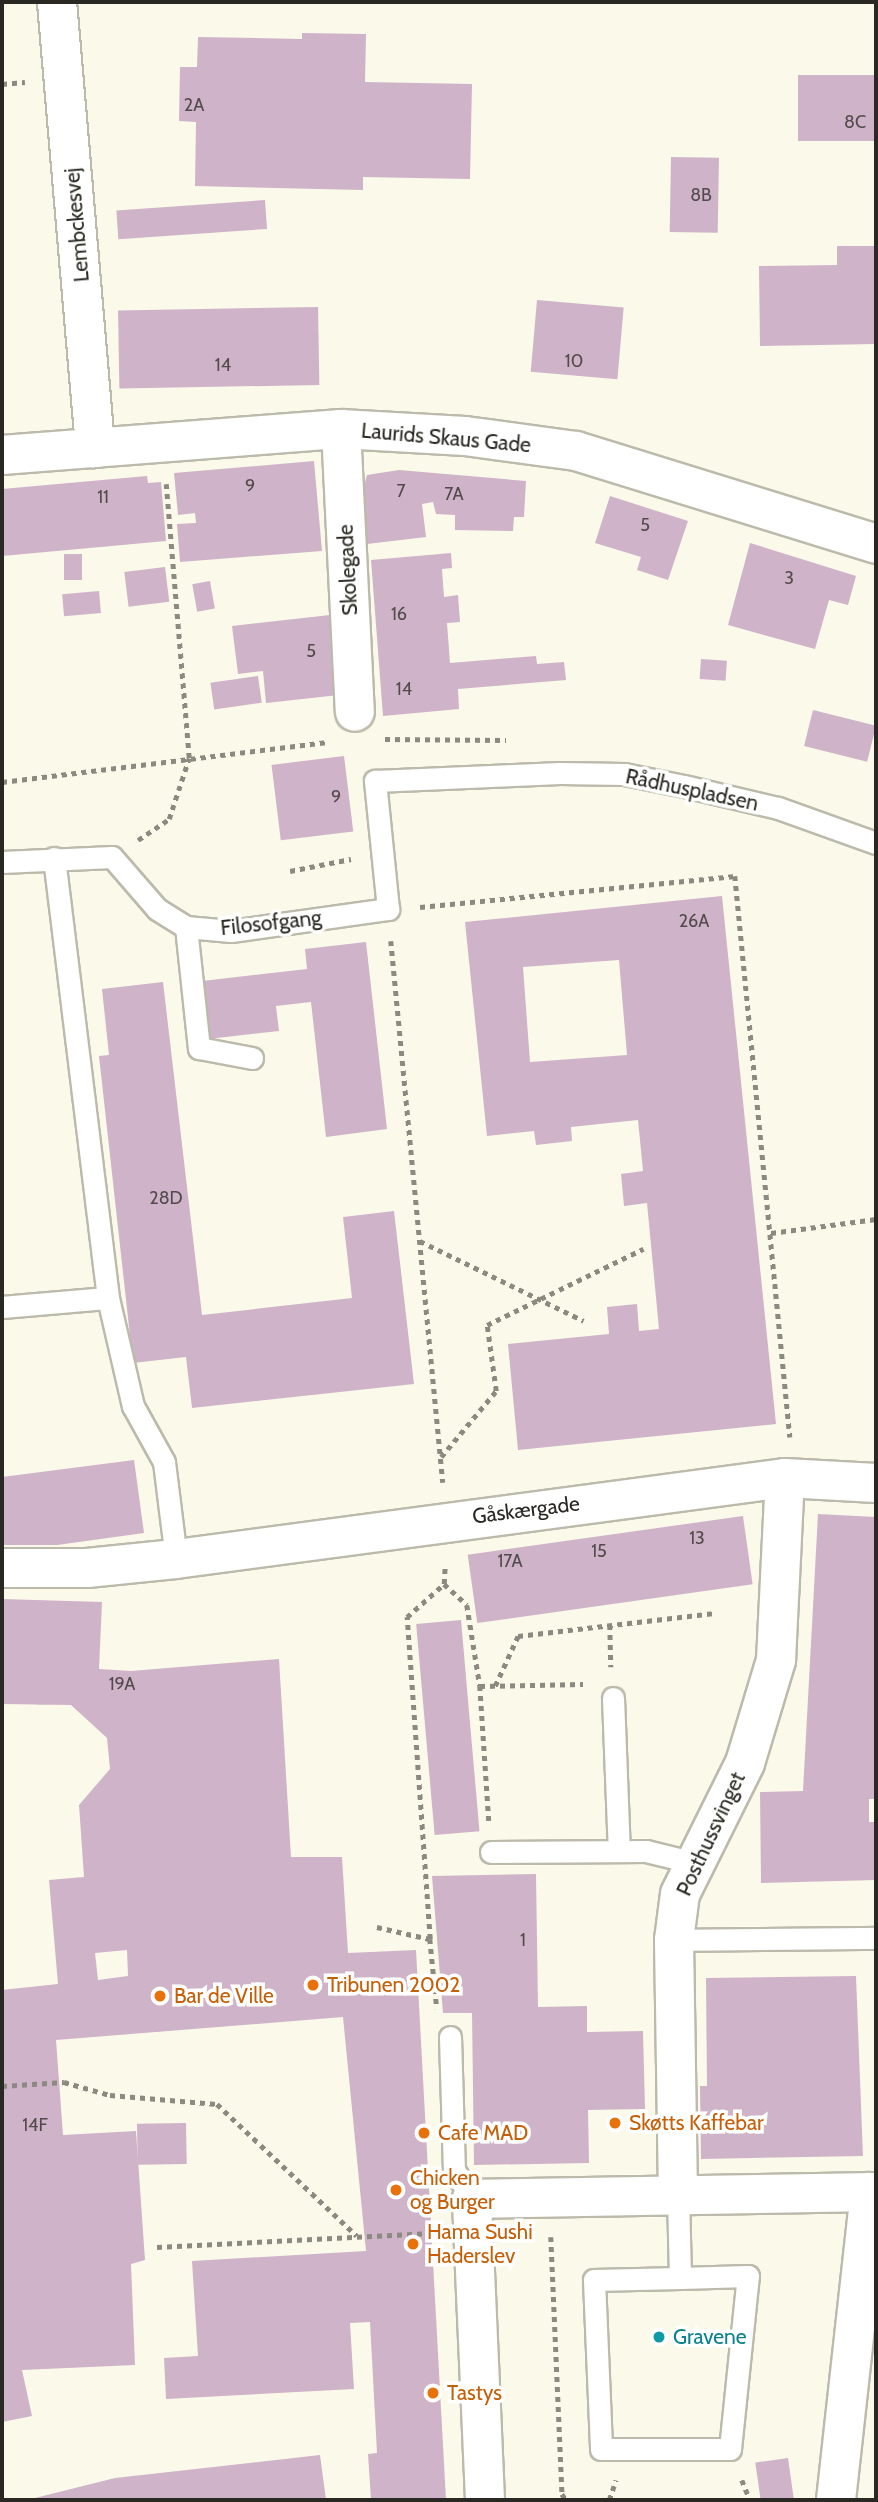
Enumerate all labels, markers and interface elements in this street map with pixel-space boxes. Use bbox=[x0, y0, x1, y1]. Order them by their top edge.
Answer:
house number: 2A bbox=[184, 94, 204, 116]
house number: 8C bbox=[844, 111, 866, 133]
street label: Lembckesvej bbox=[59, 167, 95, 283]
house number: 8B bbox=[690, 184, 712, 206]
house number: 10 bbox=[565, 350, 583, 372]
house number: 14 bbox=[215, 354, 231, 376]
street label: Laurids Skaus Gade bbox=[360, 418, 532, 458]
house number: 9 bbox=[245, 475, 255, 497]
house number: 7 bbox=[396, 480, 406, 502]
house number: 7A bbox=[444, 483, 464, 505]
house number: 11 bbox=[97, 486, 109, 508]
house number: 5 bbox=[640, 514, 650, 536]
street label: Skolegade bbox=[333, 524, 363, 616]
house number: 3 bbox=[784, 567, 794, 589]
house number: 16 bbox=[391, 603, 407, 625]
house number: 5 bbox=[306, 640, 316, 662]
house number: 14 bbox=[396, 678, 412, 700]
street label: Rådhuspladsen bbox=[623, 764, 761, 816]
house number: 9 bbox=[331, 786, 341, 808]
street label: Filosofgang bbox=[219, 905, 323, 941]
house number: 26A bbox=[679, 910, 709, 932]
house number: 28D bbox=[149, 1187, 183, 1209]
street label: Gåskærgade bbox=[471, 1491, 581, 1529]
house number: 13 bbox=[689, 1527, 705, 1549]
house number: 15 bbox=[591, 1540, 607, 1562]
house number: 17A bbox=[497, 1550, 523, 1572]
house number: 19A bbox=[109, 1673, 135, 1695]
street label: Posthussvinget bbox=[671, 1768, 751, 1900]
house number: 1 bbox=[520, 1929, 526, 1951]
place label: Tribunen 2002 bbox=[327, 1972, 460, 1998]
marker: Tribunen 2002 bbox=[305, 1977, 321, 1993]
place label: Bar de Ville bbox=[174, 1983, 274, 2009]
marker: Bar de Ville bbox=[152, 1988, 168, 2004]
place label: Skøtts Kaffebar bbox=[629, 2110, 764, 2136]
house number: 14F bbox=[22, 2114, 48, 2136]
marker: Skøtts Kaffebar bbox=[607, 2115, 623, 2131]
place label: Cafe MAD bbox=[438, 2120, 528, 2146]
marker: Cafe MAD bbox=[416, 2125, 432, 2141]
place label: Chicken og Burger bbox=[410, 2165, 495, 2215]
marker: Chicken og Burger bbox=[388, 2182, 404, 2198]
place label: Hama Sushi Haderslev bbox=[427, 2219, 533, 2269]
marker: Hama Sushi Haderslev bbox=[405, 2236, 421, 2252]
place label: Gravene bbox=[673, 2324, 747, 2350]
marker: Gravene bbox=[651, 2329, 667, 2345]
place label: Tastys bbox=[447, 2380, 502, 2406]
marker: Tastys bbox=[425, 2385, 441, 2401]

